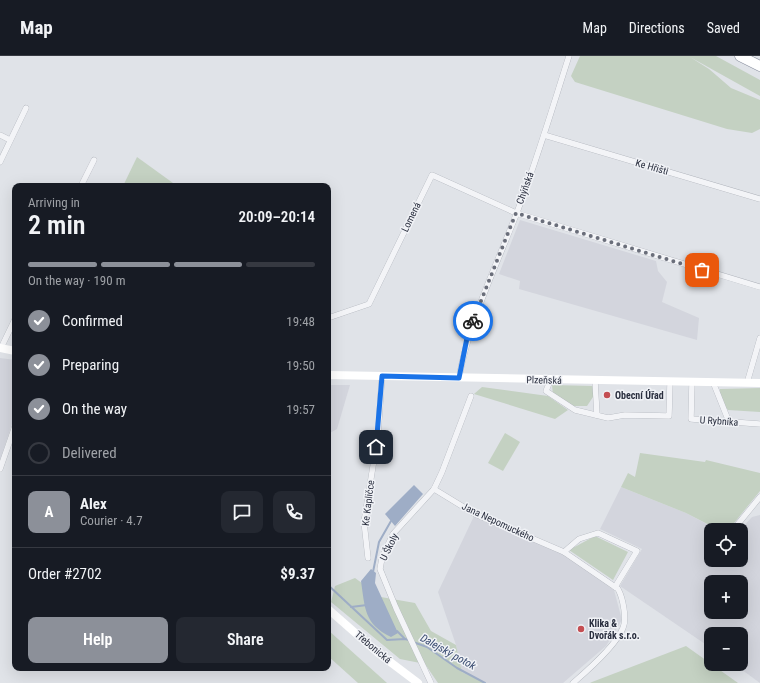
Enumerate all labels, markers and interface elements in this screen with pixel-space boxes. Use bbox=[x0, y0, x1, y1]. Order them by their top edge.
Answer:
text: Map bbox=[20, 16, 53, 39]
text: Map bbox=[583, 20, 607, 36]
text: Directions bbox=[629, 20, 685, 36]
text: Saved bbox=[707, 20, 740, 36]
street label: Ke Hřišti bbox=[634, 157, 670, 177]
street label: Chýňská bbox=[514, 170, 536, 206]
text: Arriving in bbox=[28, 195, 80, 210]
street label: Lomená bbox=[399, 200, 423, 234]
text: 20:09–20:14 bbox=[238, 208, 315, 226]
text: 2 min bbox=[28, 210, 86, 240]
pin bbox=[685, 253, 719, 287]
icon: bag bbox=[691, 259, 713, 281]
text: On the way · 190 m bbox=[28, 273, 125, 288]
courier bbox=[453, 301, 493, 341]
icon: check bbox=[28, 310, 50, 332]
icon: bike bbox=[462, 310, 484, 332]
text: Confirmed bbox=[62, 312, 123, 330]
text: 19:48 bbox=[286, 314, 315, 329]
icon: check bbox=[28, 354, 50, 376]
text: Preparing bbox=[62, 356, 119, 374]
text: 19:50 bbox=[286, 358, 315, 373]
street label: Plzeňská bbox=[526, 374, 562, 386]
place label: Obecní Úřad bbox=[615, 389, 664, 401]
marker: Obecní Úřad bbox=[602, 390, 612, 400]
icon: check bbox=[28, 398, 50, 420]
text: On the way bbox=[62, 400, 127, 418]
text: 19:57 bbox=[286, 402, 315, 417]
street label: U Rybníka bbox=[699, 414, 739, 428]
pin bbox=[359, 430, 393, 464]
icon: home bbox=[365, 436, 387, 458]
text: Delivered bbox=[62, 444, 117, 462]
street label: Ke Kapličce bbox=[360, 479, 376, 527]
button: chat bbox=[221, 491, 263, 533]
button: phone bbox=[273, 491, 315, 533]
text: Alex bbox=[80, 495, 107, 513]
street label: Jana Nepomuckého bbox=[460, 500, 536, 544]
text: A bbox=[45, 503, 53, 521]
text: Courier · 4.7 bbox=[80, 513, 143, 528]
map controls bbox=[704, 523, 748, 671]
button: locate bbox=[704, 523, 748, 567]
street label: U Školy bbox=[377, 531, 400, 562]
text: Order #2702 bbox=[28, 565, 102, 583]
text: $9.37 bbox=[280, 565, 315, 583]
button: + bbox=[704, 575, 748, 619]
button: Help bbox=[28, 617, 168, 663]
button: Share bbox=[176, 617, 315, 663]
place label: Klika & Dvořák s.r.o. bbox=[589, 618, 640, 641]
marker: Klika & Dvořák s.r.o. bbox=[576, 624, 586, 634]
button: − bbox=[704, 627, 748, 671]
street label: Třebonická bbox=[353, 629, 393, 665]
water label: Dalejský potok bbox=[418, 631, 478, 673]

